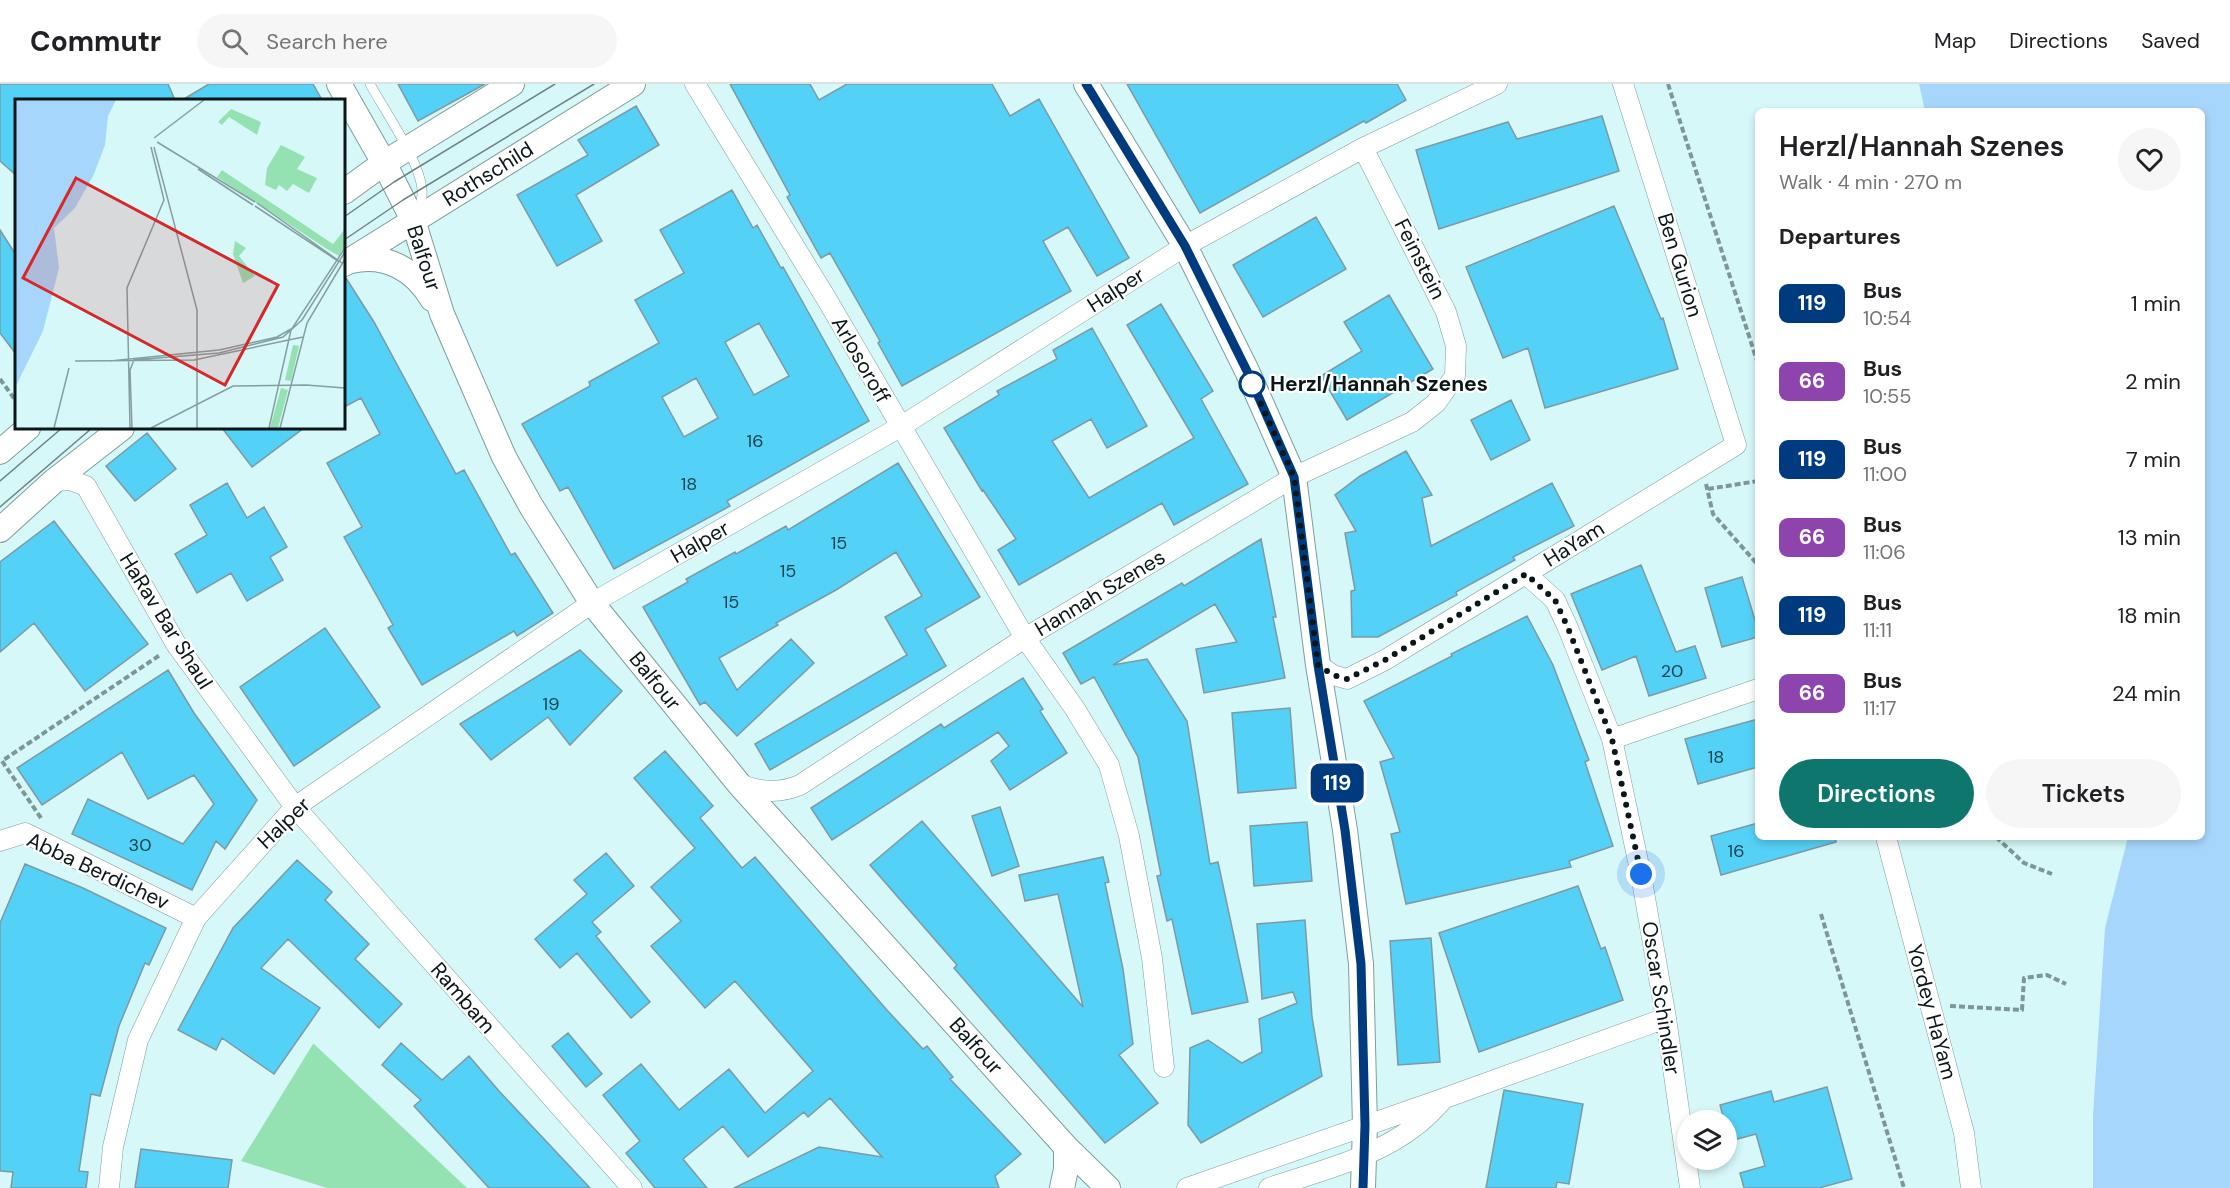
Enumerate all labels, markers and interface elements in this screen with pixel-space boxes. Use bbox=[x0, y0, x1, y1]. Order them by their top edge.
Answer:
search box bbox=[197, 14, 617, 68]
text: Commutr bbox=[30, 23, 161, 60]
icon: search bbox=[218, 25, 251, 58]
text: Search here bbox=[266, 27, 388, 56]
text: Map bbox=[1934, 27, 1976, 55]
text: Directions bbox=[2009, 27, 2108, 55]
text: Saved bbox=[2141, 27, 2200, 55]
inset map bbox=[15, 99, 345, 429]
text: Herzl/Hannah Szenes bbox=[1779, 128, 2064, 165]
button: heart bbox=[2118, 128, 2181, 191]
street label: Rothschild bbox=[437, 135, 539, 213]
text: Walk · 4 min · 270 m bbox=[1779, 169, 1962, 195]
street label: Ben Gurion bbox=[1651, 210, 1709, 320]
street label: Feinstein bbox=[1388, 214, 1452, 304]
street label: Balfour bbox=[400, 221, 448, 295]
text: Departures bbox=[1779, 222, 1901, 251]
street label: Halper bbox=[1082, 261, 1150, 319]
text: Bus bbox=[1863, 276, 1902, 305]
text: 119 bbox=[1798, 289, 1826, 317]
text: 1 min bbox=[2131, 289, 2181, 318]
text: 10:54 bbox=[1863, 305, 1911, 331]
street label: Arlosoroff bbox=[825, 311, 897, 409]
text: Bus bbox=[1863, 354, 1902, 383]
text: 66 bbox=[1799, 367, 1825, 395]
text: 2 min bbox=[2125, 367, 2181, 396]
place label: Herzl/Hannah Szenes bbox=[1270, 370, 1488, 398]
marker: Herzl/Hannah Szenes bbox=[1239, 371, 1265, 397]
text: 10:55 bbox=[1863, 383, 1911, 409]
house number: 16 bbox=[747, 429, 763, 453]
text: Bus bbox=[1863, 432, 1902, 461]
text: 119 bbox=[1798, 445, 1826, 473]
text: 7 min bbox=[2126, 445, 2181, 474]
text: 11:00 bbox=[1863, 461, 1907, 487]
house number: 18 bbox=[681, 472, 697, 496]
text: Bus bbox=[1863, 510, 1902, 539]
street label: Halper bbox=[666, 514, 735, 570]
street label: HaYam bbox=[1538, 515, 1610, 573]
text: 66 bbox=[1799, 523, 1825, 551]
text: 13 min bbox=[2118, 523, 2181, 552]
house number: 15 bbox=[831, 531, 847, 555]
text: 11:06 bbox=[1863, 539, 1906, 565]
street label: Hannah Szenes bbox=[1030, 543, 1170, 643]
street label: HaRav Bar Shaul bbox=[113, 548, 219, 694]
house number: 15 bbox=[780, 559, 796, 583]
text: Bus bbox=[1863, 588, 1902, 617]
house number: 15 bbox=[723, 590, 739, 614]
text: 119 bbox=[1798, 601, 1826, 629]
text: 18 min bbox=[2117, 601, 2181, 630]
text: 11:11 bbox=[1863, 617, 1892, 643]
street label: Balfour bbox=[623, 646, 687, 716]
house number: 20 bbox=[1661, 659, 1683, 683]
text: Bus bbox=[1863, 666, 1902, 695]
text: 66 bbox=[1799, 679, 1825, 707]
text: 24 min bbox=[2112, 679, 2181, 708]
house number: 19 bbox=[543, 692, 559, 716]
text: 11:17 bbox=[1863, 695, 1896, 721]
house number: 18 bbox=[1708, 745, 1724, 769]
button: Directions bbox=[1779, 759, 1974, 828]
button: Tickets bbox=[1986, 759, 2181, 828]
line badge: 119 bbox=[1302, 764, 1372, 802]
text: 119 bbox=[1323, 769, 1351, 797]
street label: Halper bbox=[252, 791, 317, 855]
street label: Abba Berdichev bbox=[22, 826, 174, 916]
house number: 30 bbox=[129, 833, 151, 857]
house number: 16 bbox=[1728, 839, 1744, 863]
your location bbox=[1626, 859, 1656, 889]
street label: Oscar Schindler bbox=[1635, 920, 1687, 1077]
street label: Yordey HaYam bbox=[1901, 941, 1963, 1083]
street label: Rambam bbox=[424, 957, 502, 1039]
street label: Balfour bbox=[943, 1011, 1009, 1081]
map controls bbox=[1677, 1110, 1737, 1170]
button: layers bbox=[1677, 1110, 1737, 1170]

